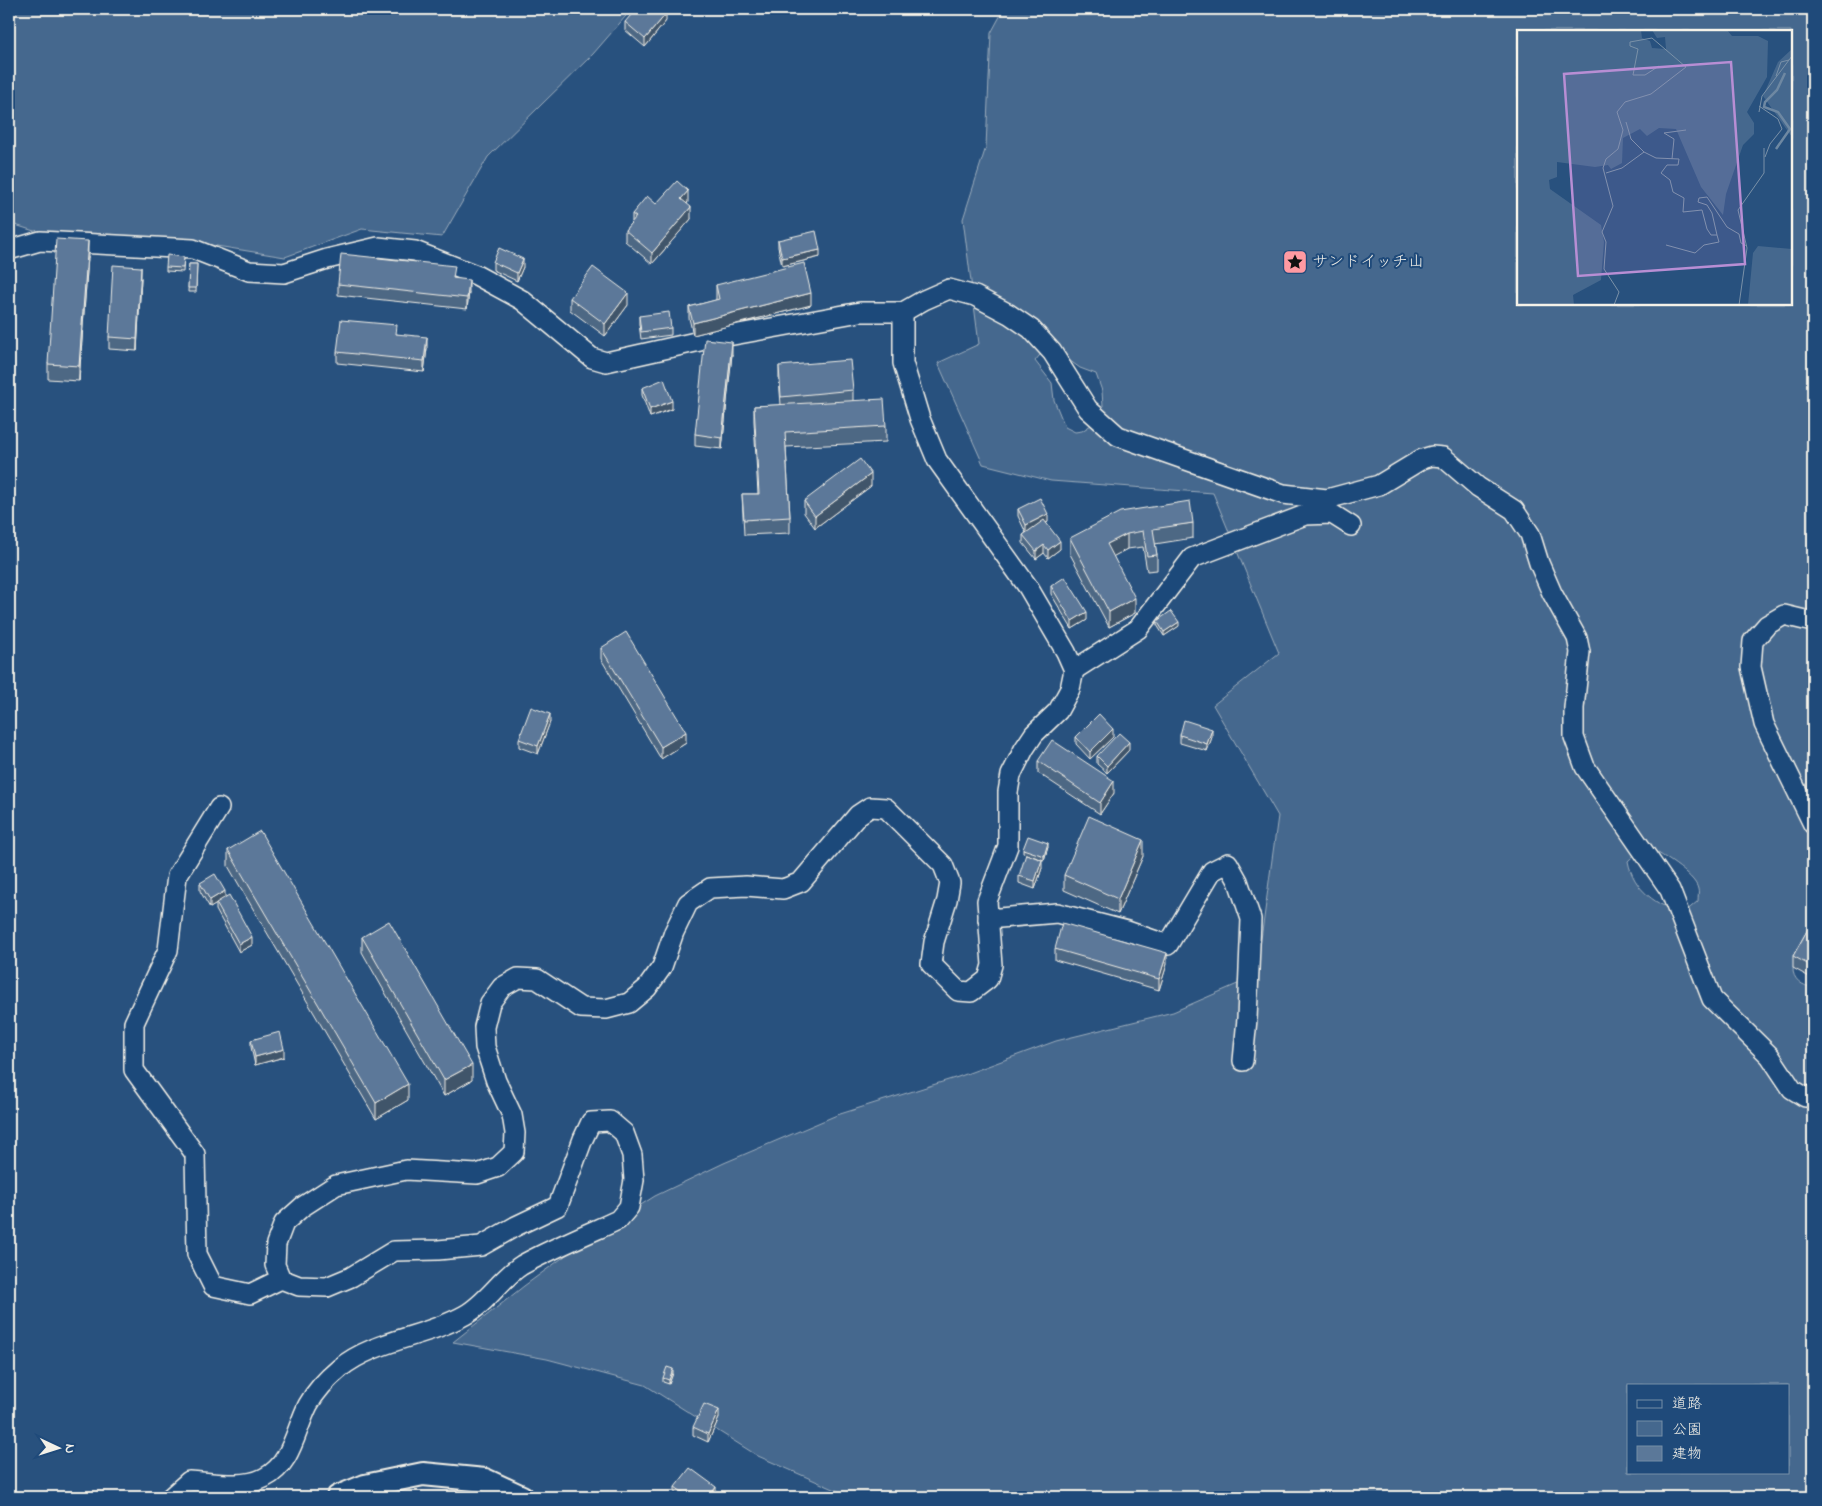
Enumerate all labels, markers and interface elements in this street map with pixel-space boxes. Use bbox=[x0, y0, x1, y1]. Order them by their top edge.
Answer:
inset map bbox=[1517, 30, 1792, 305]
place icon: サンドイッチ山 bbox=[1282, 249, 1308, 275]
place label: サンドイッチ山 bbox=[1312, 250, 1424, 274]
legend bbox=[1627, 1384, 1790, 1474]
text: 道路 bbox=[1672, 1393, 1702, 1415]
text: 公園 bbox=[1672, 1419, 1702, 1441]
north arrow bbox=[32, 1424, 82, 1474]
text: N bbox=[59, 1443, 80, 1454]
text: 建物 bbox=[1672, 1443, 1702, 1465]

